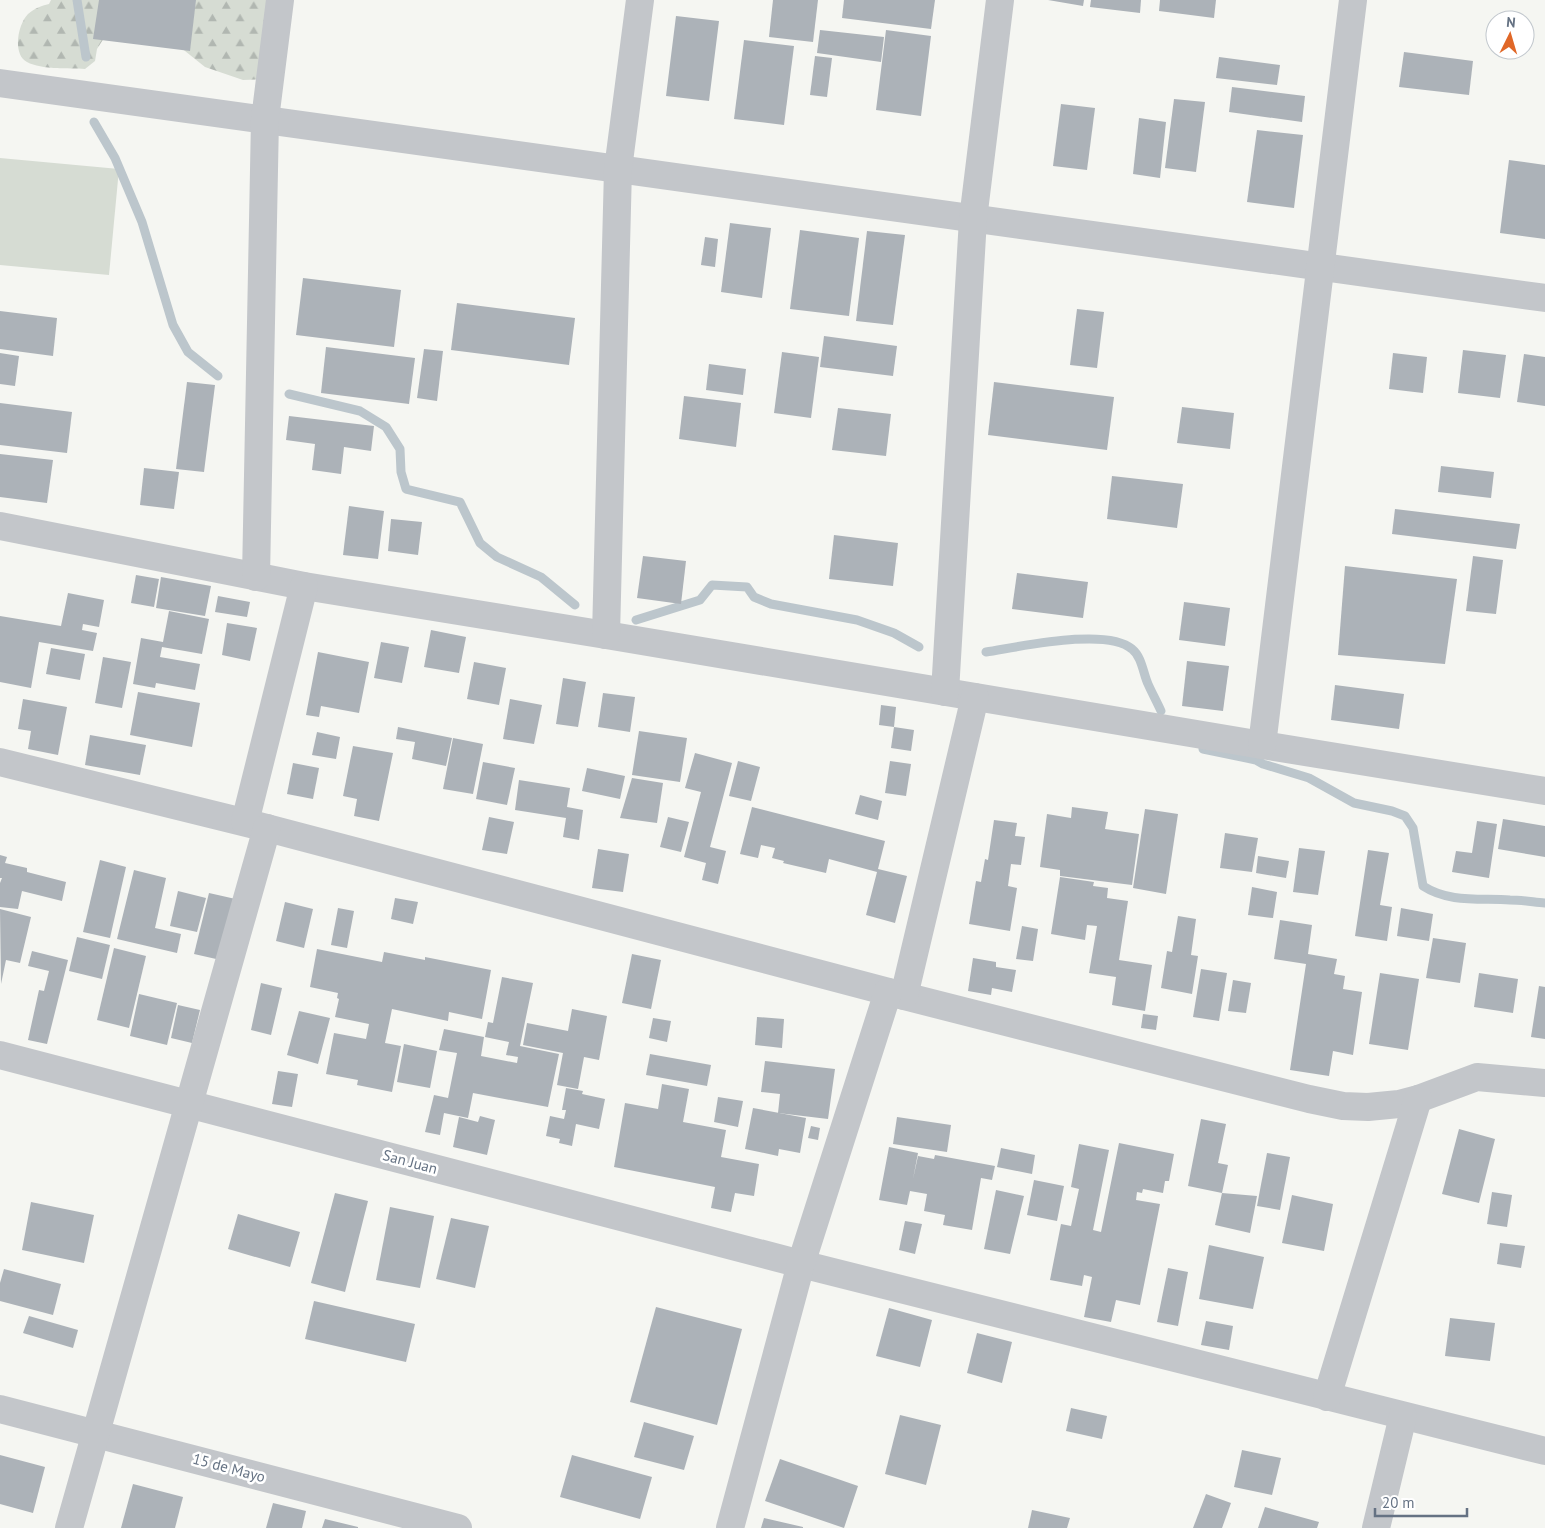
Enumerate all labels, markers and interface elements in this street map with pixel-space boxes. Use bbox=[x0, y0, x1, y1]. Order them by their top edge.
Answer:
north arrow bbox=[1485, 10, 1535, 60]
text: N bbox=[1506, 13, 1517, 31]
street label: San Juan bbox=[381, 1145, 439, 1178]
street label: 15 de Mayo bbox=[191, 1449, 267, 1486]
scale bar bbox=[1375, 1486, 1468, 1518]
text: 20 m bbox=[1382, 1493, 1415, 1512]

